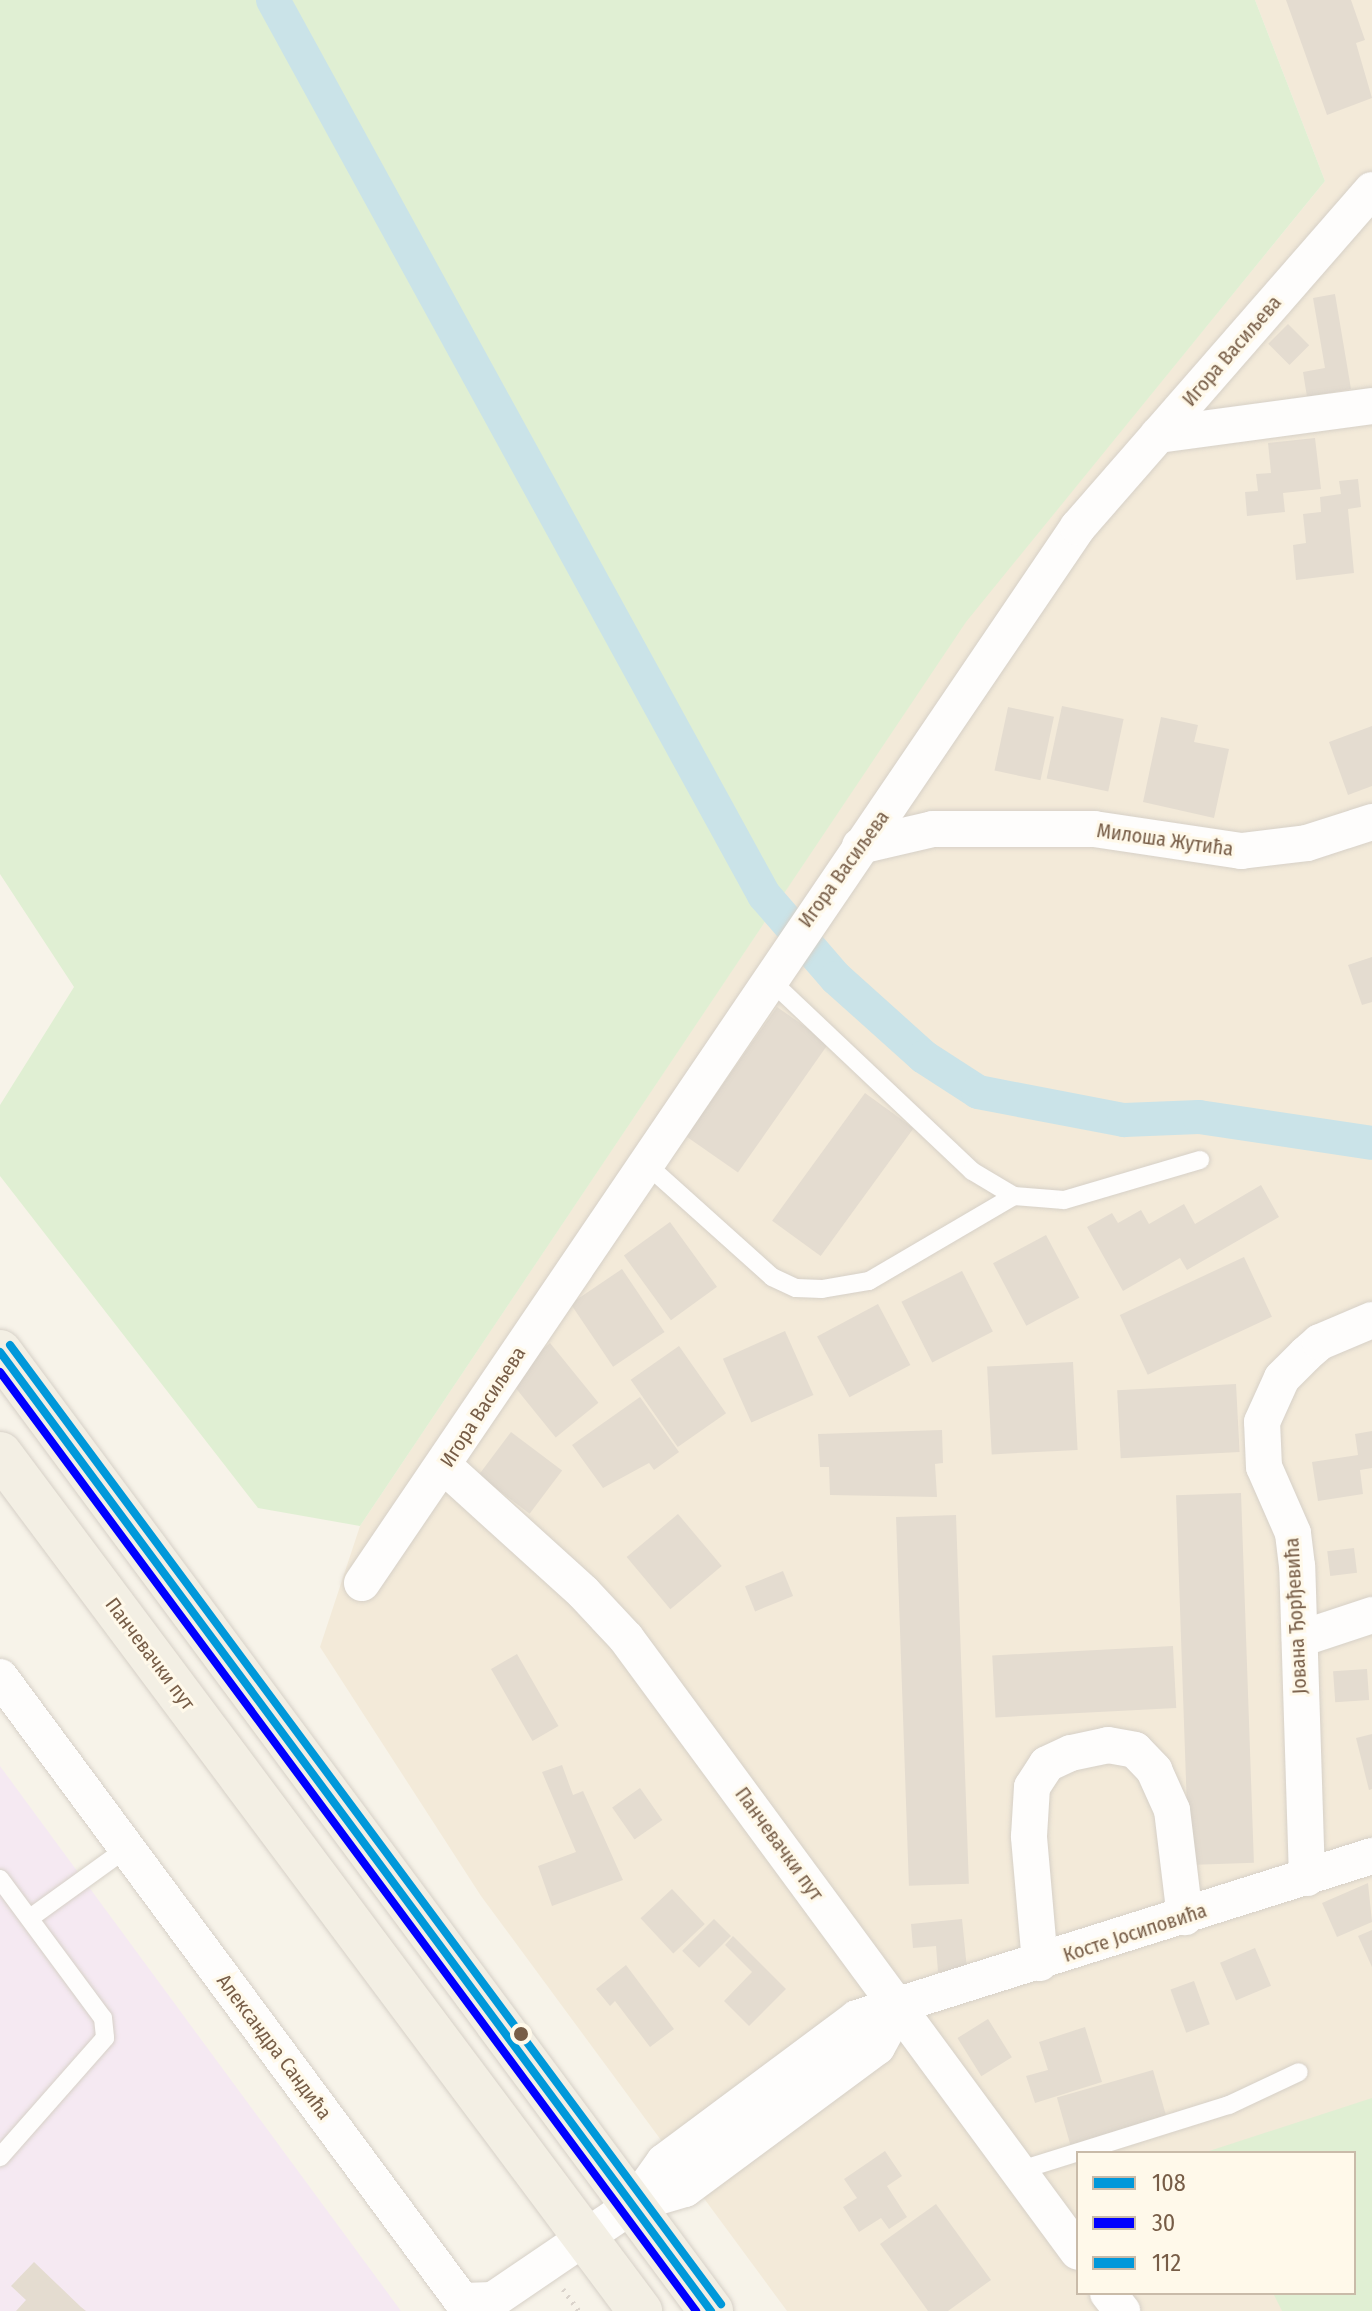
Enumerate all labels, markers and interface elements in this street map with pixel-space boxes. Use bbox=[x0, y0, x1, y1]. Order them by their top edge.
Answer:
street label: Игора Васиљева bbox=[1177, 291, 1287, 411]
street label: Игора Васиљева bbox=[794, 806, 894, 932]
street label: Милоша Жутића bbox=[1095, 819, 1235, 861]
street label: Игора Васиљева bbox=[435, 1342, 531, 1472]
street label: Јована Ђорђевића bbox=[1280, 1537, 1312, 1695]
street label: Панчевачки пут bbox=[100, 1593, 200, 1715]
street label: Панчевачки пут bbox=[730, 1783, 828, 1905]
street label: Косте Јосиповића bbox=[1060, 1899, 1210, 1967]
street label: Александра Сандића bbox=[212, 1970, 336, 2124]
unlabelled marker bbox=[513, 2026, 529, 2042]
legend bbox=[1076, 2151, 1356, 2295]
text: 108 bbox=[1152, 2169, 1186, 2197]
text: 30 bbox=[1152, 2209, 1175, 2237]
text: 112 bbox=[1152, 2249, 1181, 2277]

